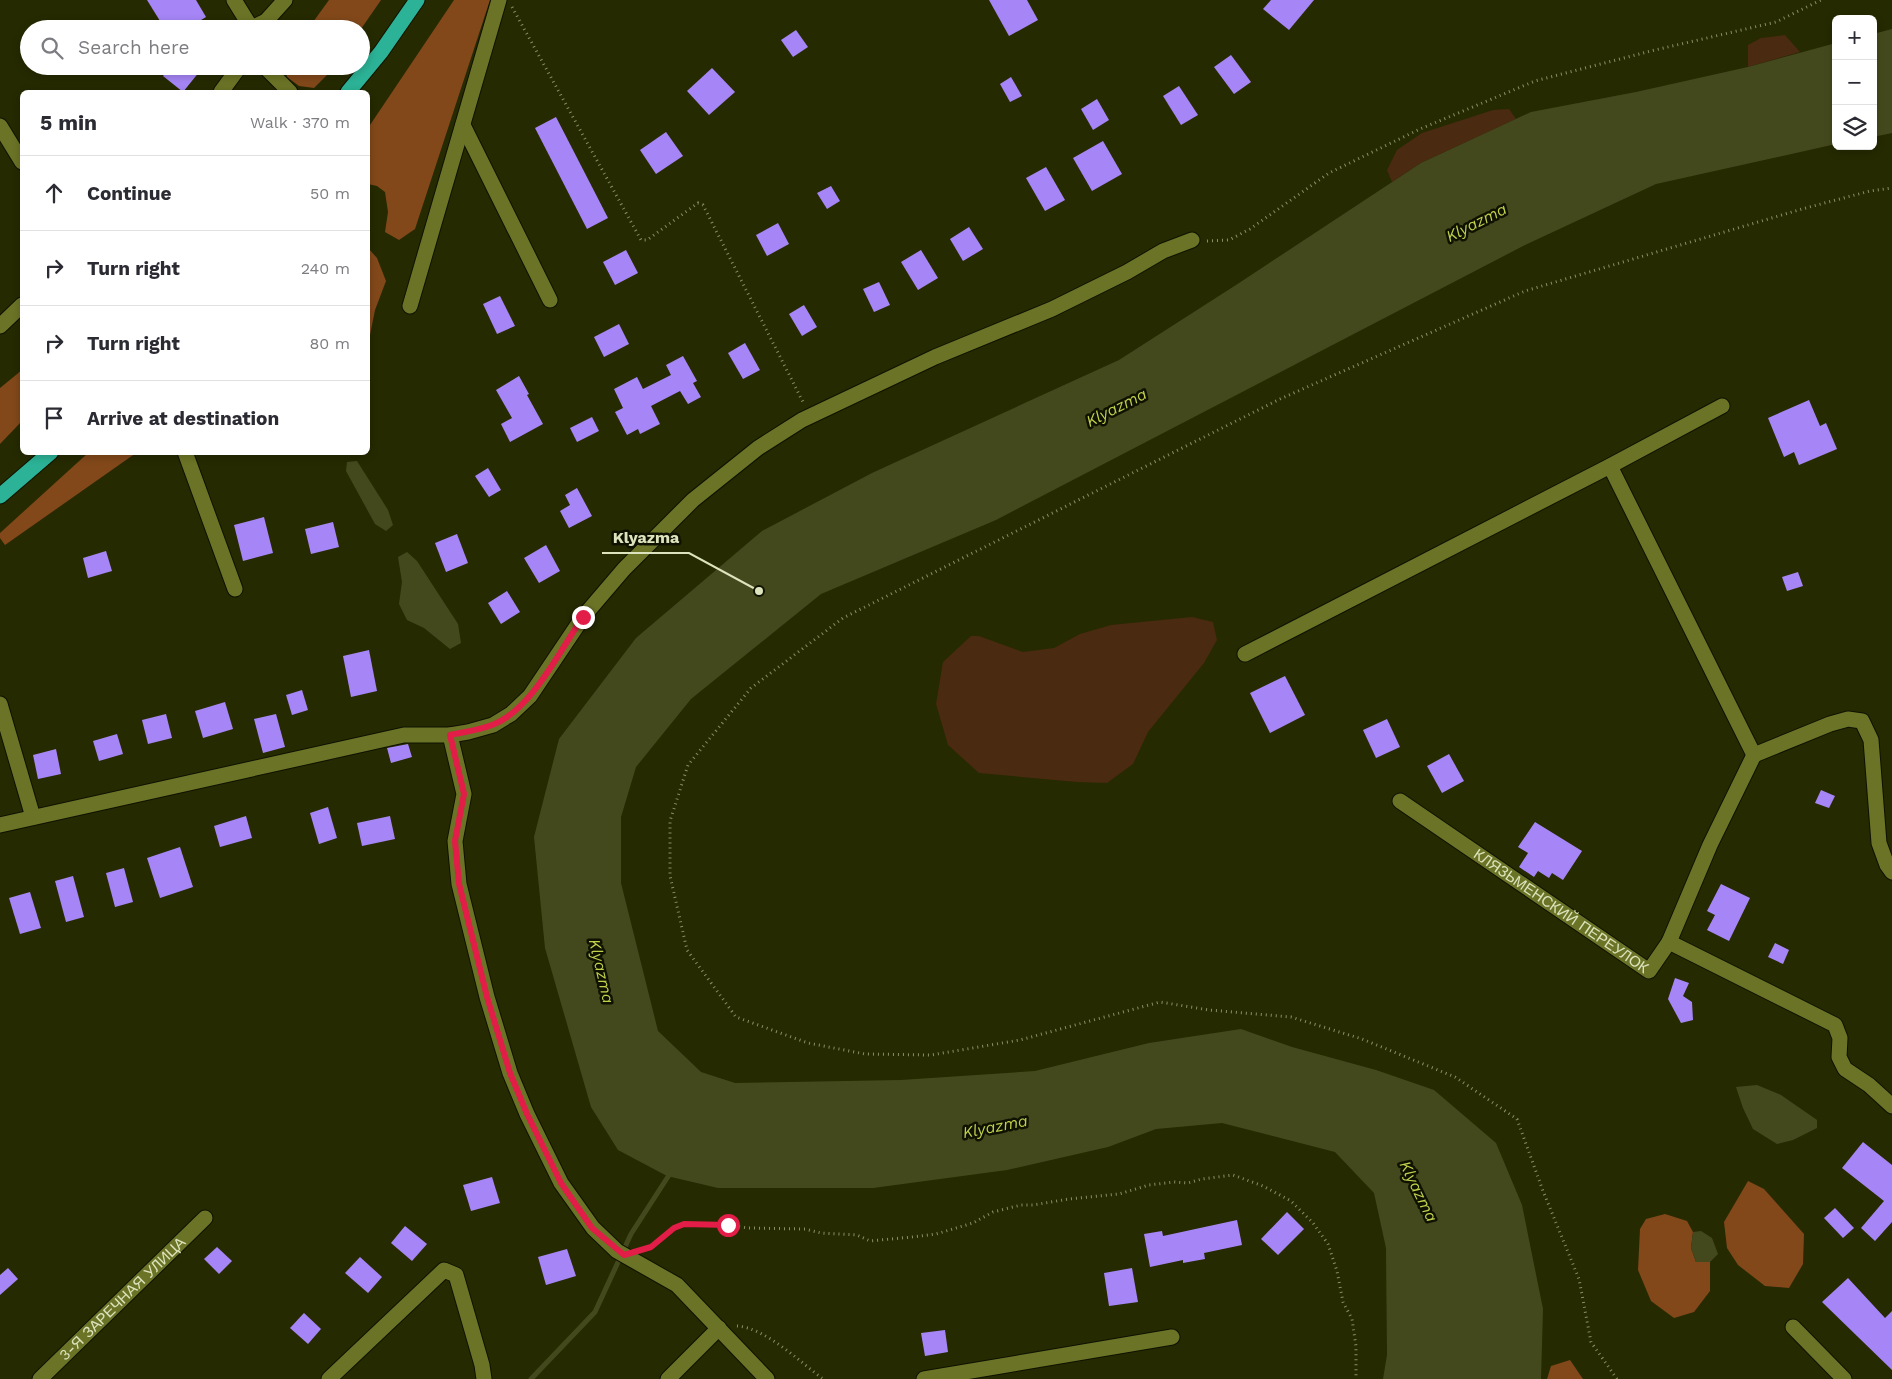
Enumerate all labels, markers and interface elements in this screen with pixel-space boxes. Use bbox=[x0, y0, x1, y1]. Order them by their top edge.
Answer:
map controls bbox=[1832, 15, 1877, 150]
button: + bbox=[1832, 15, 1877, 60]
search box bbox=[20, 20, 370, 75]
icon: search bbox=[38, 34, 66, 62]
text: Search here bbox=[78, 36, 189, 59]
button: − bbox=[1832, 60, 1877, 105]
button: layers bbox=[1832, 105, 1877, 150]
text: 5 min bbox=[40, 110, 97, 135]
text: Walk · 370 m bbox=[250, 113, 350, 132]
icon: ahead bbox=[40, 179, 68, 207]
text: Continue bbox=[87, 182, 171, 205]
text: 50 m bbox=[310, 184, 350, 203]
water label: Klyazma bbox=[1443, 199, 1510, 246]
icon: right bbox=[40, 254, 68, 282]
text: Turn right bbox=[87, 257, 180, 280]
text: 240 m bbox=[301, 259, 350, 278]
icon: right bbox=[40, 329, 68, 357]
text: Turn right bbox=[87, 332, 180, 355]
text: 80 m bbox=[309, 334, 350, 353]
water label: Klyazma bbox=[1083, 384, 1150, 431]
icon: arrive bbox=[40, 404, 68, 432]
text: Arrive at destination bbox=[87, 407, 279, 430]
callout: Klyazma bbox=[602, 522, 689, 553]
text: Klyazma bbox=[613, 528, 680, 547]
route end bbox=[572, 606, 595, 629]
street label: КЛЯЗЬМЕНСКИЙ ПЕРЕУЛОК bbox=[1470, 845, 1652, 977]
water label: Klyazma bbox=[585, 937, 618, 1005]
water label: Klyazma bbox=[961, 1111, 1029, 1142]
water label: Klyazma bbox=[1396, 1157, 1442, 1225]
route start bbox=[717, 1214, 740, 1237]
street label: 3-Я ЗАРЕЧНАЯ УЛИЦА bbox=[56, 1233, 189, 1364]

